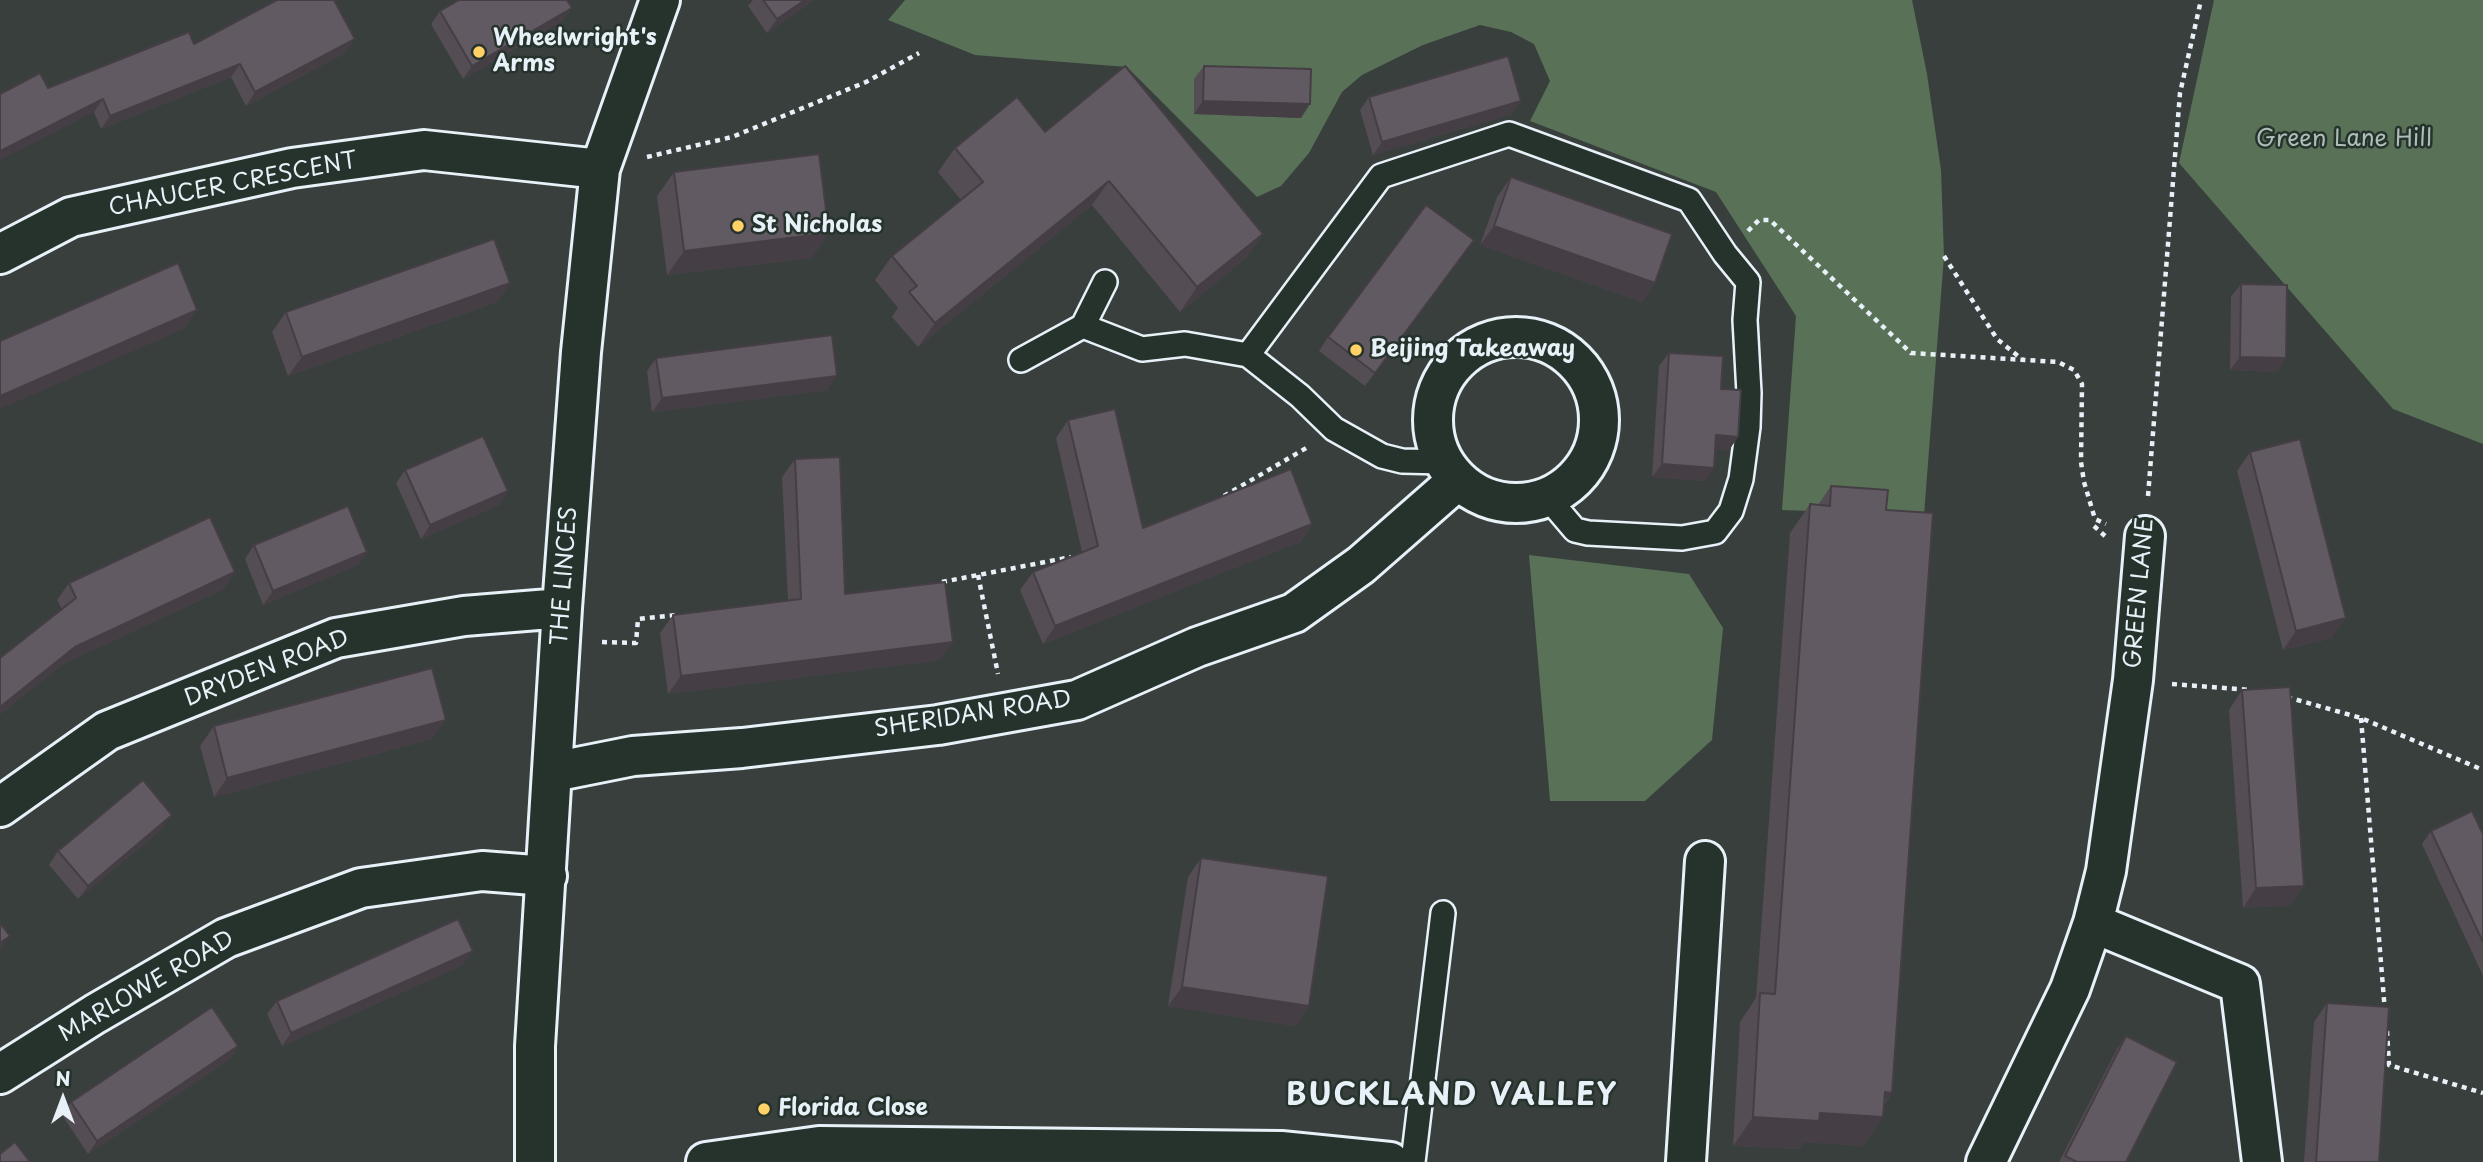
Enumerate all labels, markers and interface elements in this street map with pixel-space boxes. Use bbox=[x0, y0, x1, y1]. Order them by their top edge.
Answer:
place label: Wheelwright's Arms bbox=[493, 25, 657, 79]
marker: Wheelwright's Arms bbox=[471, 44, 487, 60]
park label: Green Lane Hill bbox=[2256, 126, 2432, 154]
street label: CHAUCER CRESCENT bbox=[106, 147, 360, 223]
place label: St Nicholas bbox=[752, 212, 882, 240]
marker: St Nicholas bbox=[730, 218, 746, 234]
place label: Beijing Takeaway bbox=[1370, 336, 1575, 364]
marker: Beijing Takeaway bbox=[1348, 342, 1364, 358]
street label: THE LINCES bbox=[546, 505, 584, 647]
street label: GREEN LANE bbox=[2120, 516, 2160, 670]
street label: DRYDEN ROAD bbox=[181, 625, 353, 713]
street label: SHERIDAN ROAD bbox=[873, 686, 1073, 744]
street label: MARLOWE ROAD bbox=[55, 926, 239, 1048]
north arrow bbox=[28, 1064, 98, 1134]
text: N bbox=[55, 1064, 71, 1092]
district label: BUCKLAND VALLEY bbox=[1288, 1079, 1616, 1115]
place label: Florida Close bbox=[778, 1095, 928, 1123]
marker: Florida Close bbox=[756, 1101, 772, 1117]

